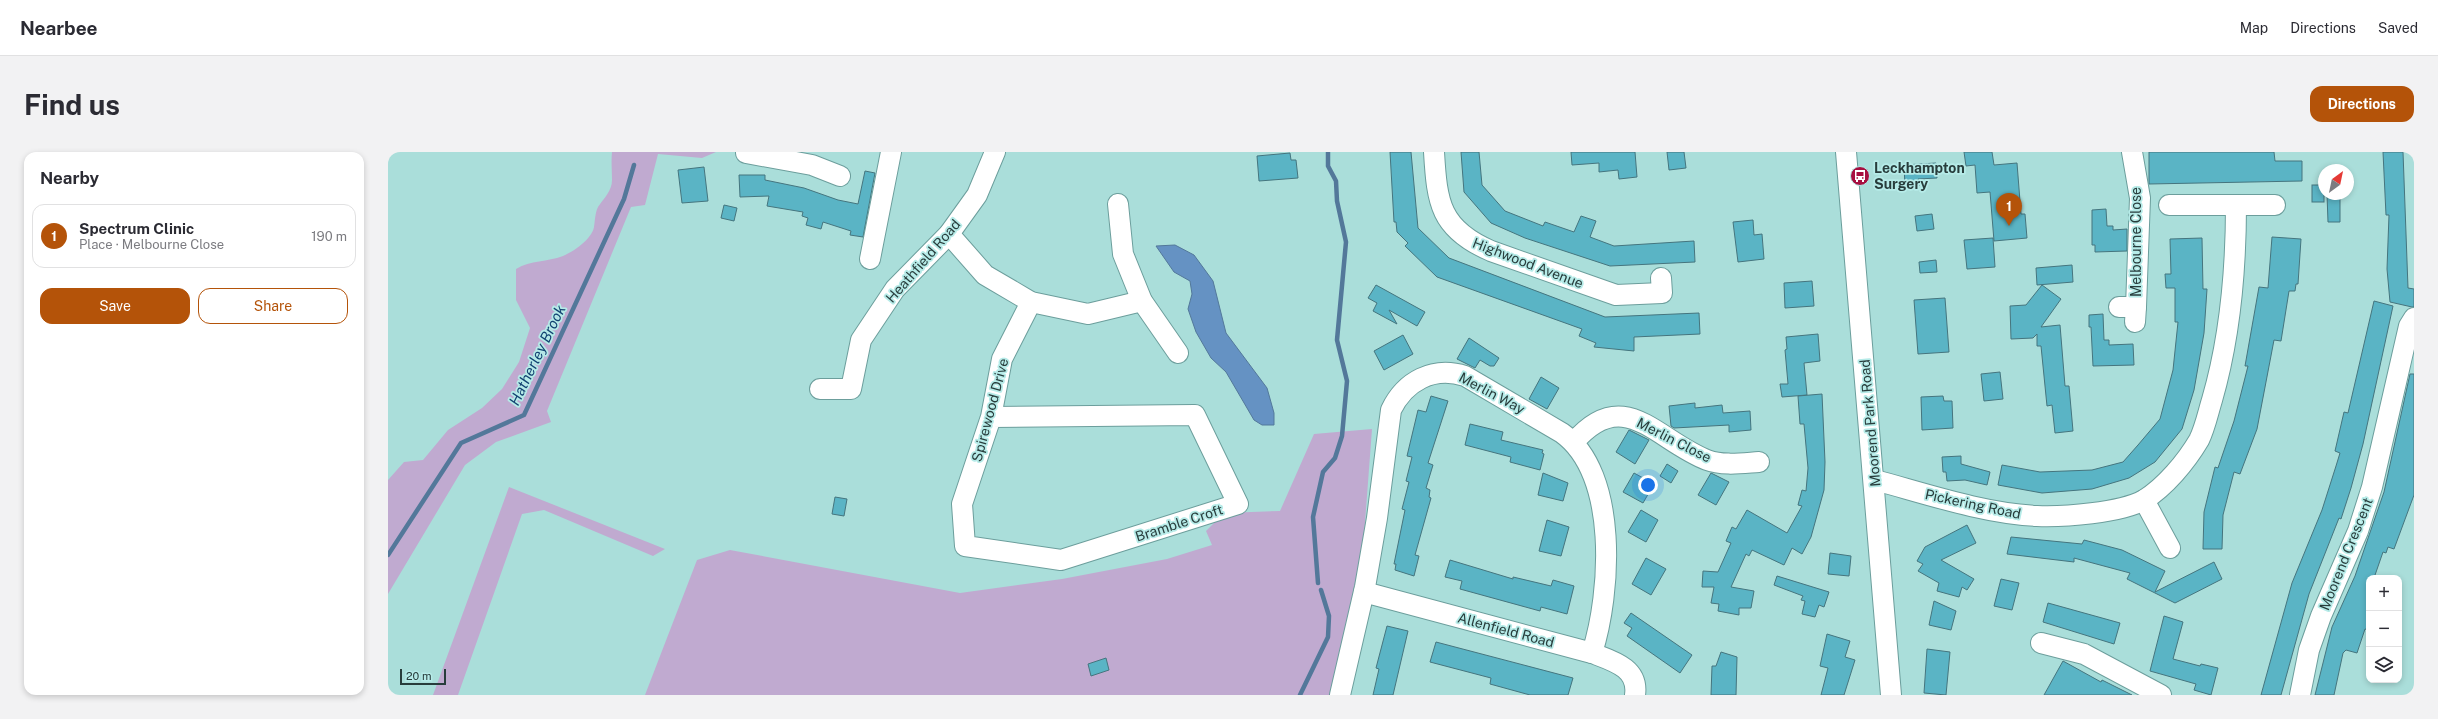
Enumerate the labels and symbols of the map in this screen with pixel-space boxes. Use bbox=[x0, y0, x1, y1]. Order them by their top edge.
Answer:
place label: Leckhampton Surgery bbox=[1874, 160, 1965, 192]
north arrow bbox=[2318, 164, 2354, 200]
bus stop icon: Leckhampton Surgery bbox=[1849, 165, 1871, 187]
street label: Melbourne Close bbox=[2128, 187, 2144, 297]
pin: 1 bbox=[1996, 193, 2022, 226]
street label: Heathfield Road bbox=[883, 216, 963, 306]
street label: Highwood Avenue bbox=[1470, 235, 1586, 291]
water label: Hatherley Brook bbox=[505, 301, 569, 408]
street label: Spirewood Drive bbox=[969, 357, 1012, 463]
street label: Moorend Park Road bbox=[1856, 359, 1884, 487]
street label: Merlin Way bbox=[1456, 369, 1528, 417]
street label: Merlin Close bbox=[1634, 414, 1714, 466]
your location bbox=[1638, 475, 1658, 495]
street label: Pickering Road bbox=[1924, 486, 2022, 522]
street label: Moorend Crescent bbox=[2316, 495, 2376, 613]
street label: Bramble Croft bbox=[1133, 501, 1225, 545]
street label: Allenfield Road bbox=[1456, 609, 1556, 651]
scale bar bbox=[400, 667, 446, 686]

